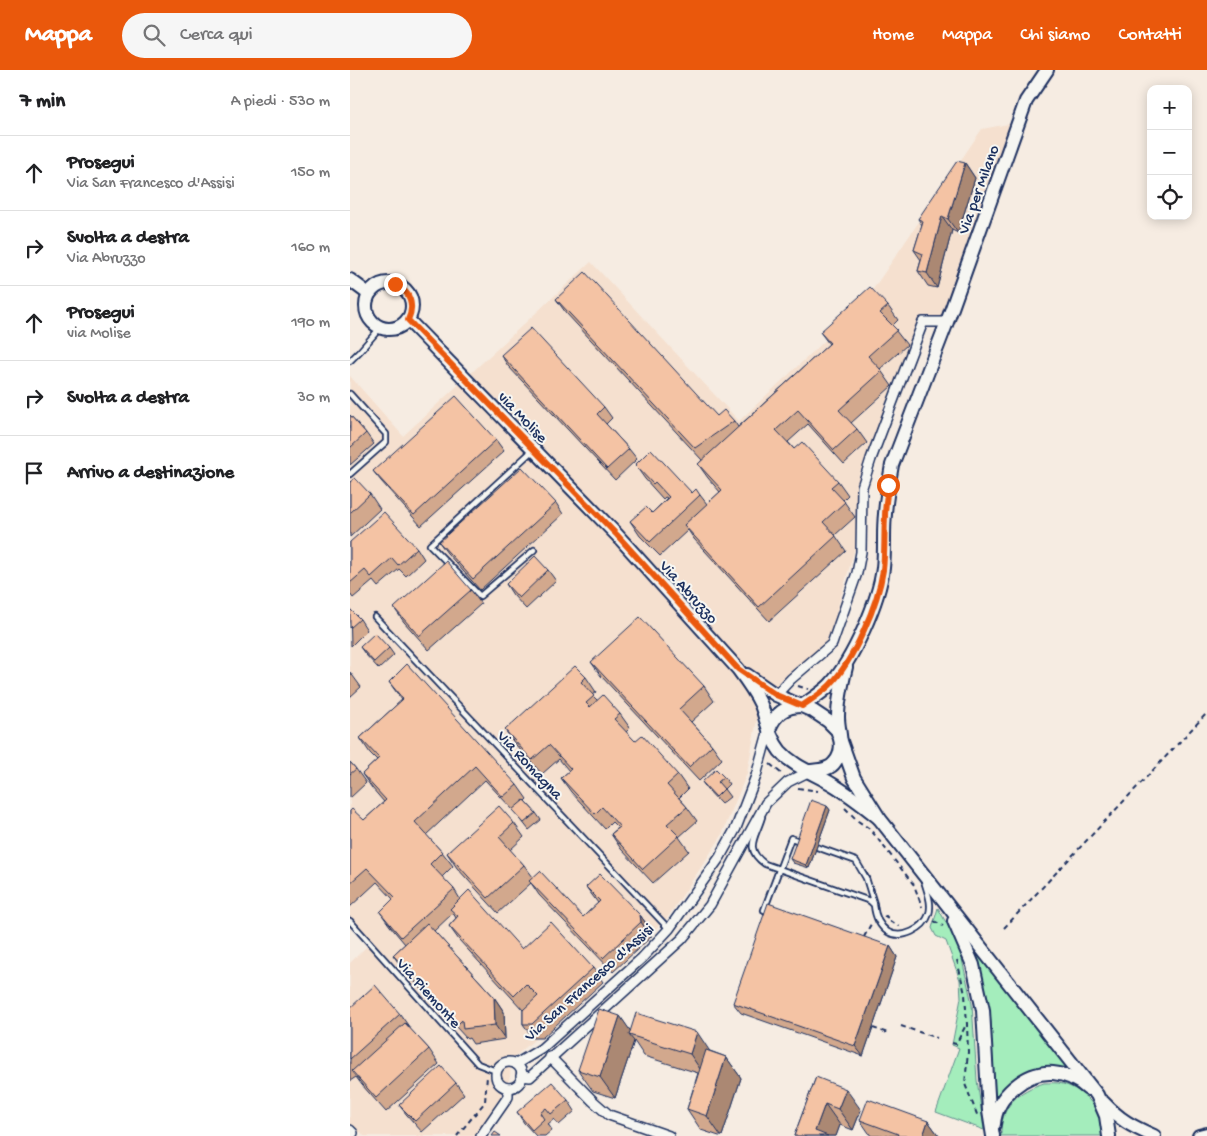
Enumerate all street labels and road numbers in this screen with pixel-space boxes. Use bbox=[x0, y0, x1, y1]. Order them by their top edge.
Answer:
street label: Via per Milano bbox=[955, 143, 1005, 238]
street label: via Molise bbox=[493, 389, 551, 448]
street label: Via Abruzzo bbox=[653, 557, 721, 629]
street label: Via Romagna bbox=[491, 727, 566, 806]
street label: Via San Francesco d'Assisi bbox=[521, 920, 659, 1047]
street label: Via Piemonte bbox=[390, 955, 464, 1034]

